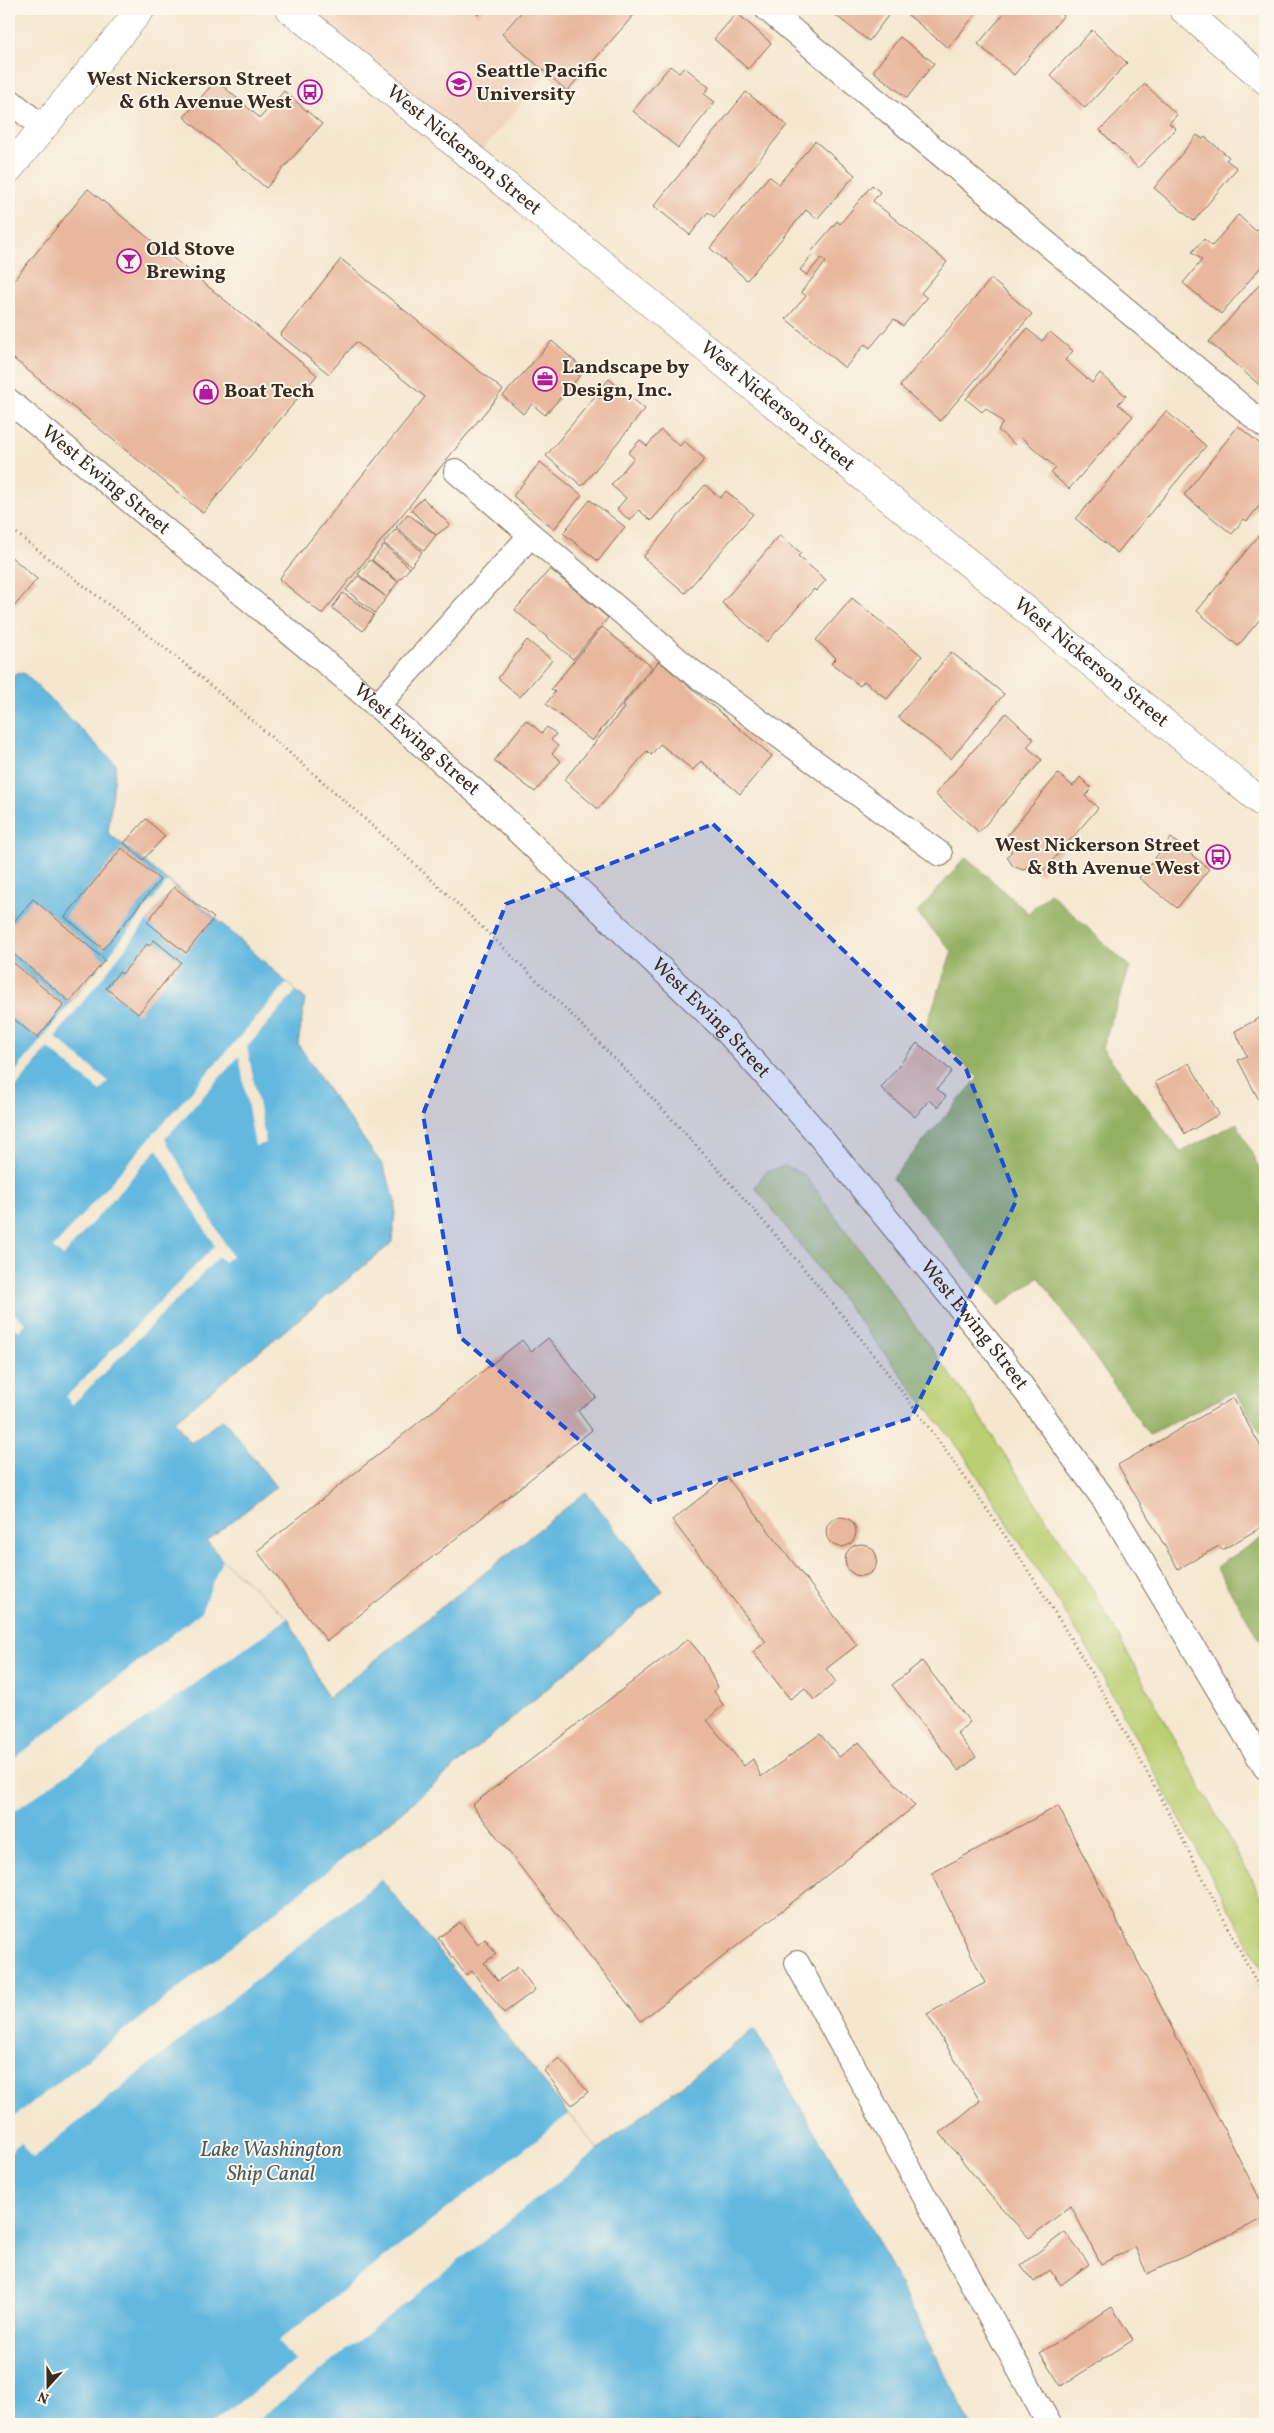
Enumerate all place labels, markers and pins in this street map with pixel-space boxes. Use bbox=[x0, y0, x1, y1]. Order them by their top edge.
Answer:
place label: Seattle Pacific University bbox=[476, 58, 607, 109]
place label: West Nickerson Street & 6th Avenue West bbox=[87, 66, 292, 117]
school or university icon: Seattle Pacific University bbox=[446, 71, 472, 97]
bus stop icon: West Nickerson Street & 6th Avenue West bbox=[297, 79, 323, 105]
place label: Old Stove Brewing bbox=[146, 236, 235, 287]
bar icon: Old Stove Brewing bbox=[116, 248, 142, 274]
place label: Landscape by Design, Inc. bbox=[562, 354, 689, 405]
office icon: Landscape by Design, Inc. bbox=[532, 366, 558, 392]
place label: Boat Tech bbox=[224, 378, 314, 406]
shop icon: Boat Tech bbox=[193, 379, 219, 405]
place label: West Nickerson Street & 8th Avenue West bbox=[995, 832, 1200, 883]
bus stop icon: West Nickerson Street & 8th Avenue West bbox=[1205, 844, 1231, 870]

